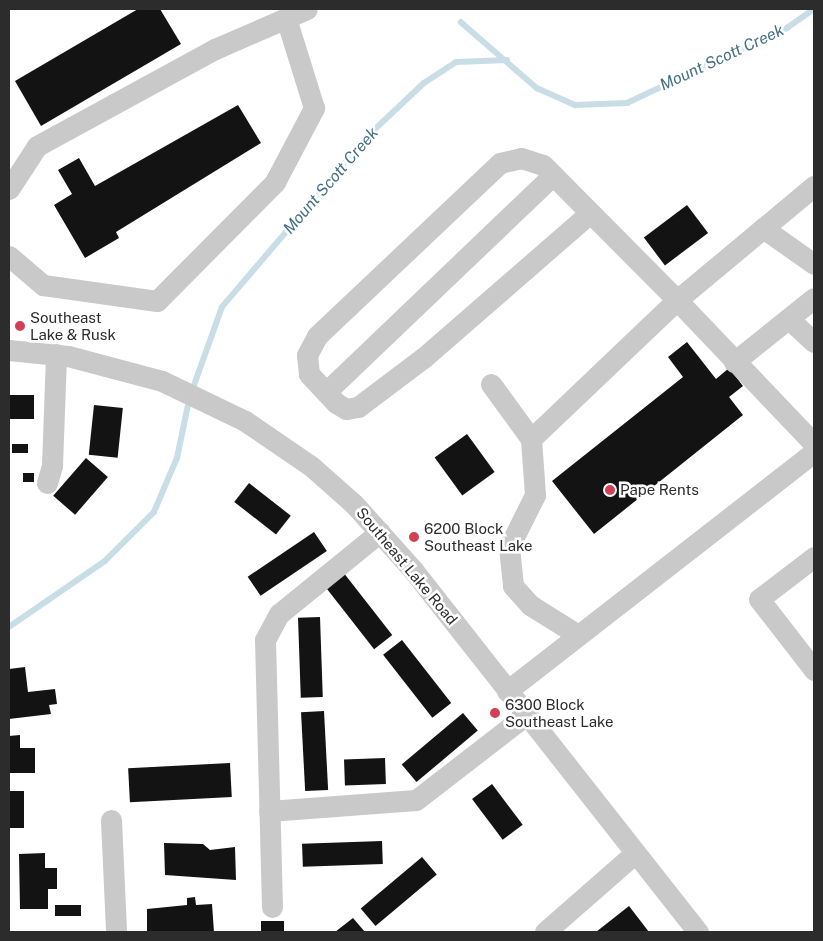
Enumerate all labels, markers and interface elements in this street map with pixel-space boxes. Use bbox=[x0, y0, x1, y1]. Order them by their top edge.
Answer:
water label: Mount Scott Creek bbox=[657, 21, 787, 95]
water label: Mount Scott Creek bbox=[280, 124, 382, 238]
place label: Southeast Lake & Rusk bbox=[30, 308, 116, 343]
marker: Southeast Lake & Rusk bbox=[14, 320, 26, 332]
place label: Pape Rents bbox=[620, 481, 699, 499]
marker: Pape Rents bbox=[604, 484, 616, 496]
street label: Southeast Lake Road bbox=[353, 504, 461, 628]
place label: 6200 Block Southeast Lake bbox=[424, 519, 532, 554]
marker: 6200 Block Southeast Lake bbox=[408, 531, 420, 543]
place label: 6300 Block Southeast Lake bbox=[505, 695, 613, 730]
marker: 6300 Block Southeast Lake bbox=[489, 707, 501, 719]

